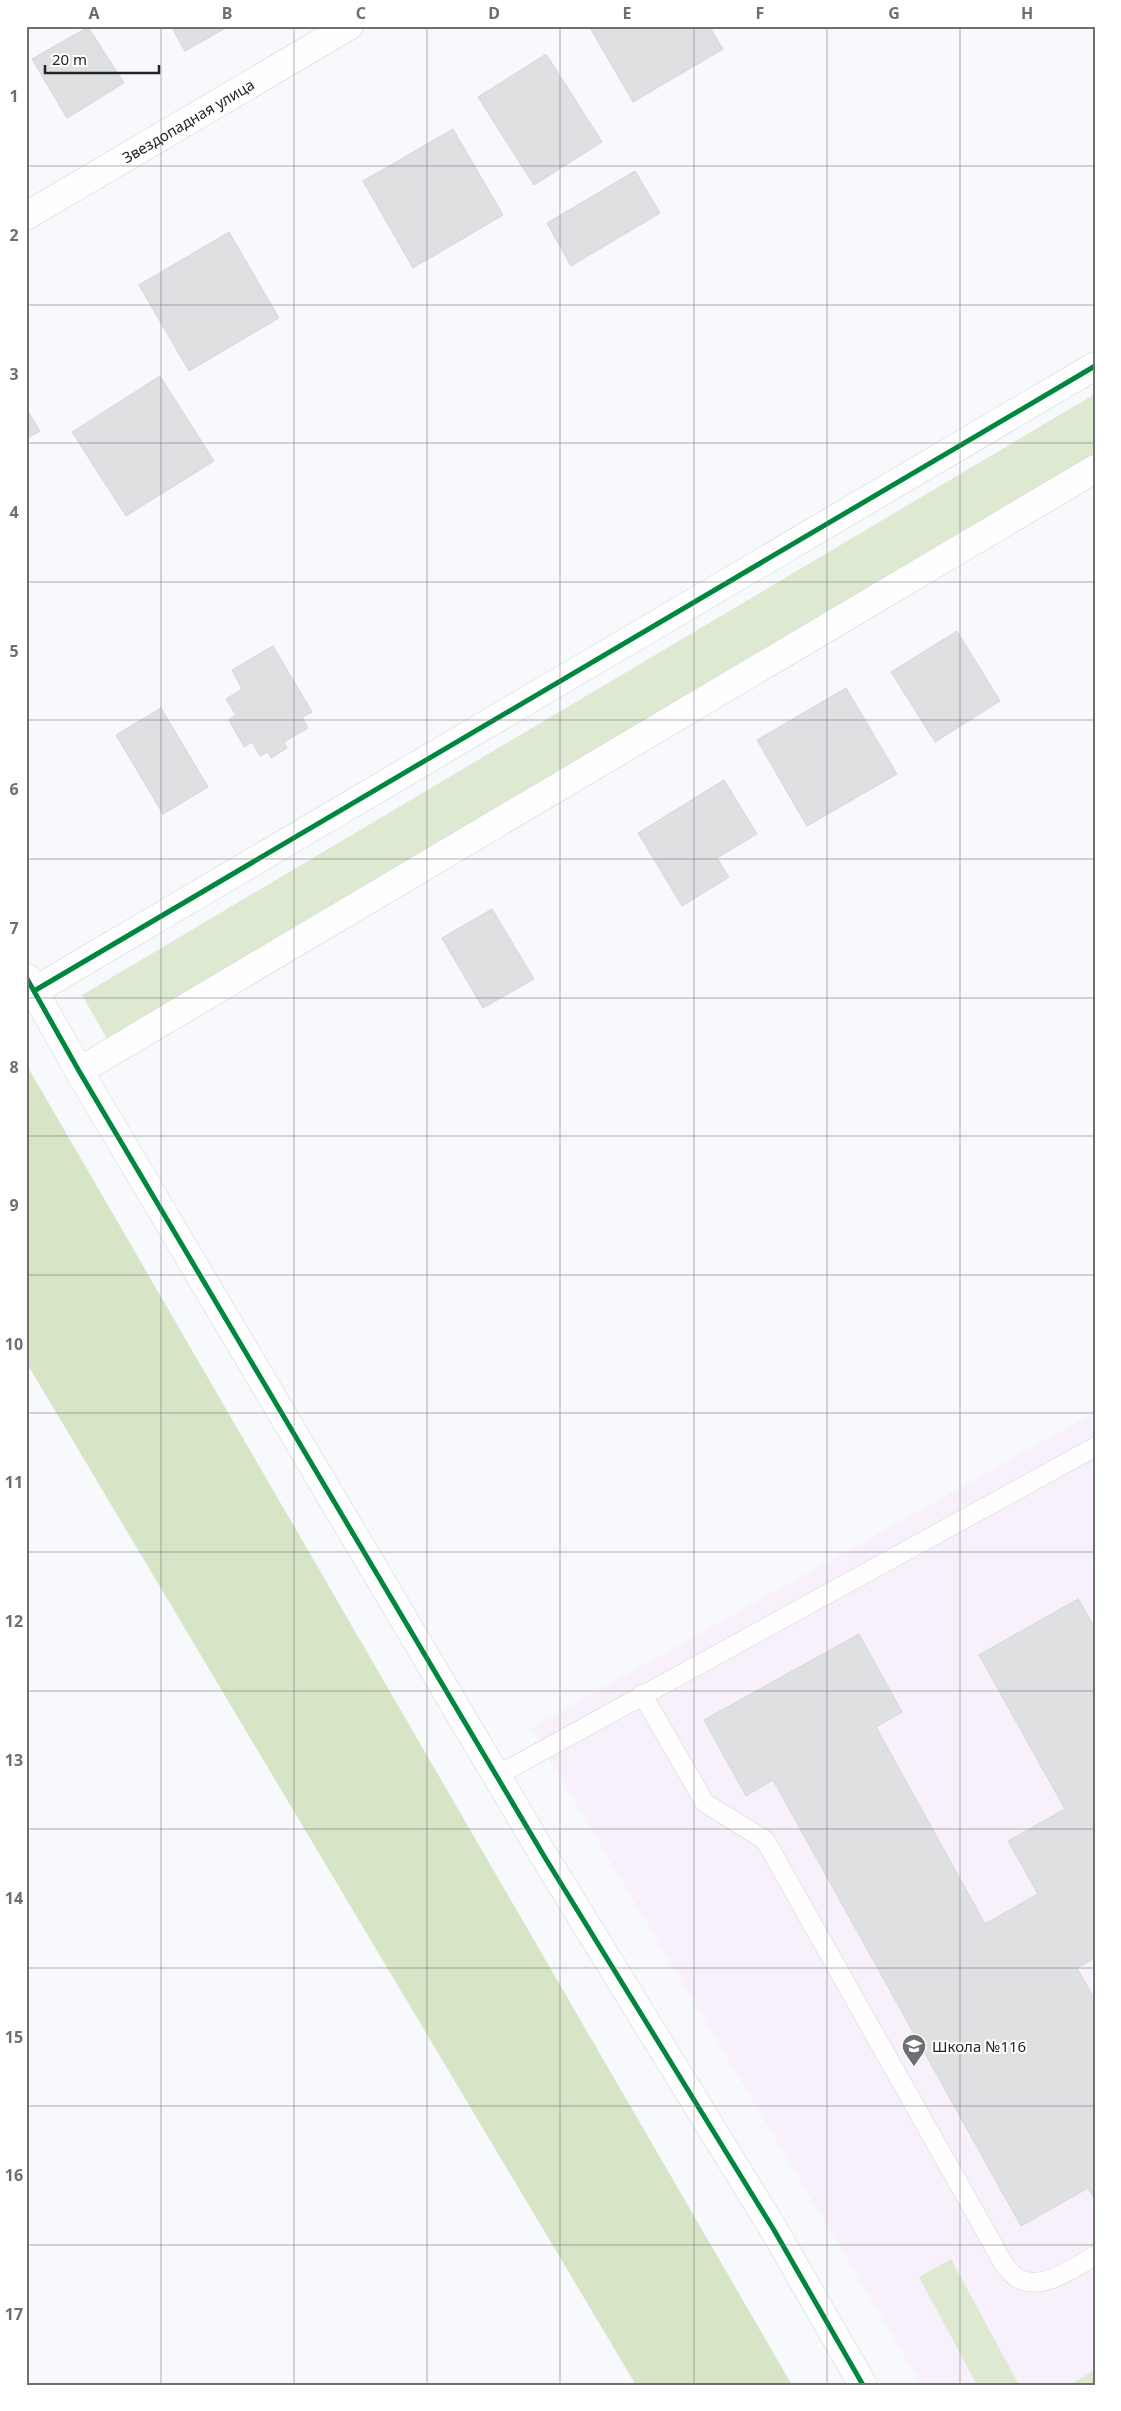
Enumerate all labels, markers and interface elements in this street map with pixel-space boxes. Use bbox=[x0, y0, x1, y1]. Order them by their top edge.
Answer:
text: A bbox=[88, 2, 100, 24]
text: B bbox=[222, 2, 232, 24]
text: C bbox=[356, 2, 366, 24]
text: D bbox=[488, 2, 500, 24]
text: E bbox=[623, 2, 632, 24]
text: F bbox=[756, 2, 764, 24]
text: G bbox=[888, 2, 900, 24]
text: H bbox=[1021, 2, 1033, 24]
scale bar bbox=[45, 42, 159, 74]
text: 20 m bbox=[52, 49, 87, 69]
street label: Звездопадная улица bbox=[118, 74, 258, 167]
text: 1 bbox=[9, 85, 19, 107]
text: 2 bbox=[9, 224, 19, 246]
text: 3 bbox=[9, 363, 19, 385]
text: 4 bbox=[9, 501, 19, 523]
text: 5 bbox=[9, 640, 19, 662]
text: 6 bbox=[9, 778, 19, 800]
text: 7 bbox=[9, 917, 19, 939]
text: 8 bbox=[9, 1056, 19, 1078]
text: 9 bbox=[9, 1194, 19, 1216]
text: 10 bbox=[5, 1333, 23, 1355]
text: 11 bbox=[5, 1471, 23, 1493]
text: 12 bbox=[5, 1610, 23, 1632]
text: 13 bbox=[5, 1749, 23, 1771]
text: 14 bbox=[5, 1887, 23, 1909]
text: 15 bbox=[5, 2026, 23, 2048]
school or university icon: Школа №116 bbox=[901, 2033, 927, 2067]
place label: Школа №116 bbox=[932, 2036, 1026, 2056]
text: 16 bbox=[5, 2164, 23, 2186]
text: 17 bbox=[5, 2303, 23, 2325]

